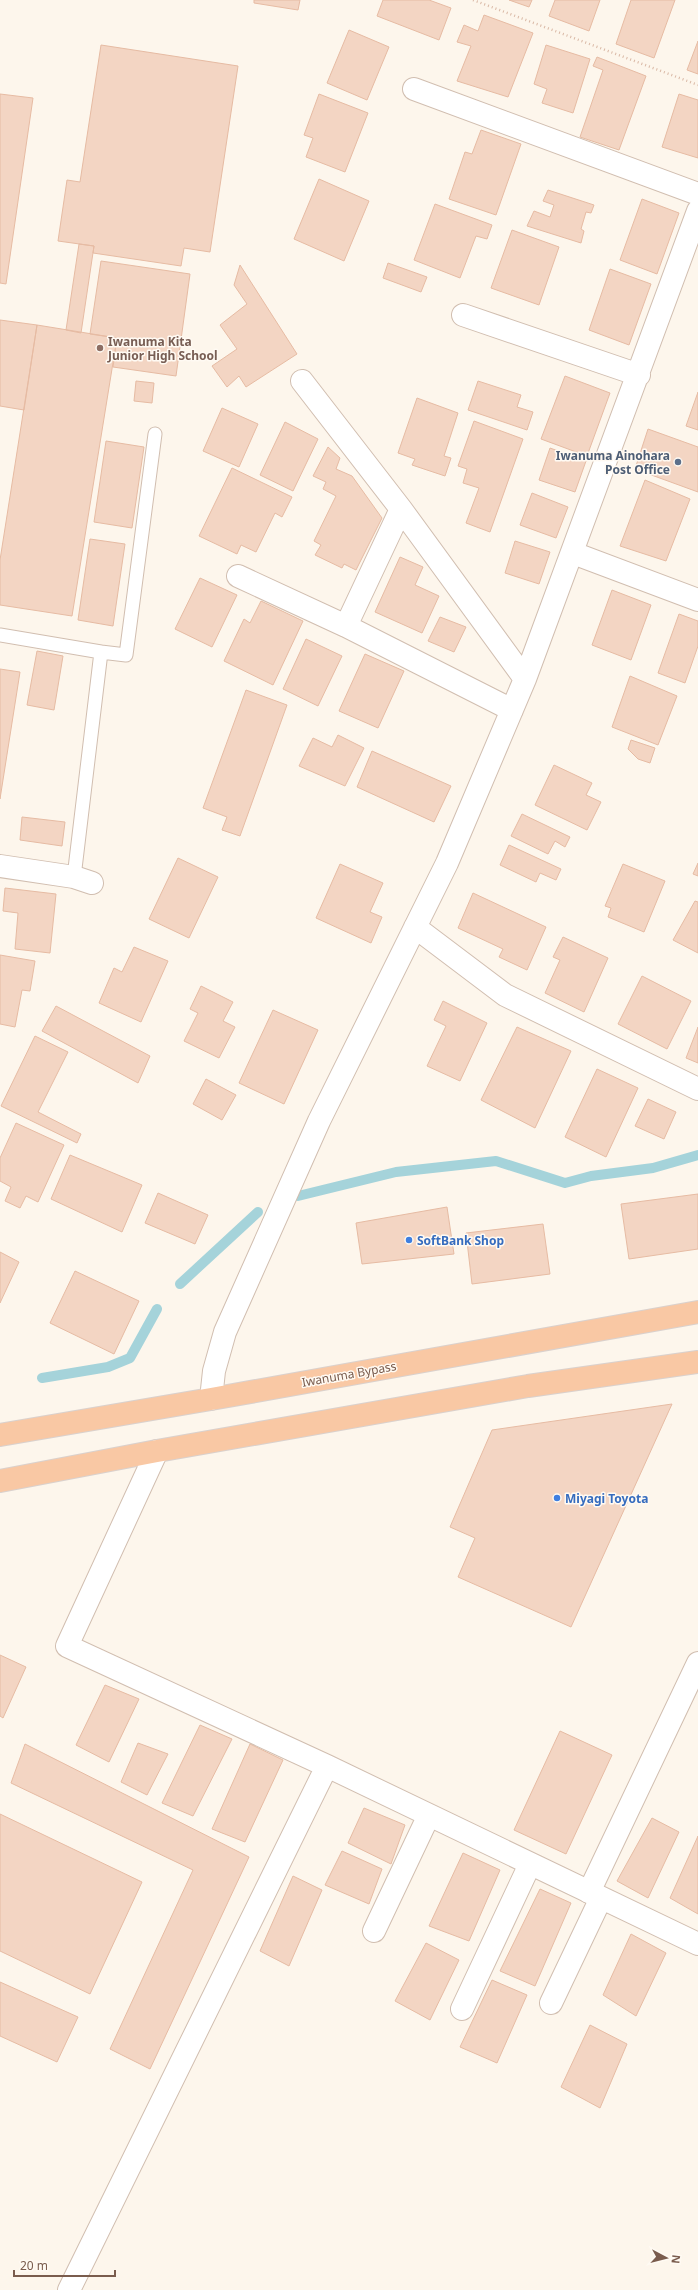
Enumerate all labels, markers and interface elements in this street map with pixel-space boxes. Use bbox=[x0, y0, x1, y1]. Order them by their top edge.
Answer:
place label: Iwanuma Kita Junior High School bbox=[107, 333, 218, 364]
marker: Iwanuma Kita Junior High School bbox=[95, 343, 105, 353]
place label: Iwanuma Ainohara Post Office bbox=[556, 447, 670, 478]
marker: Iwanuma Ainohara Post Office bbox=[673, 457, 683, 467]
place label: SoftBank Shop bbox=[417, 1232, 504, 1249]
marker: SoftBank Shop bbox=[404, 1235, 414, 1245]
street label: Iwanuma Bypass bbox=[300, 1357, 398, 1391]
place label: Miyagi Toyota bbox=[565, 1490, 648, 1507]
marker: Miyagi Toyota bbox=[552, 1493, 562, 1503]
north arrow bbox=[646, 2238, 686, 2278]
scale bar bbox=[14, 2252, 115, 2278]
text: N bbox=[668, 2254, 684, 2265]
text: 20 m bbox=[20, 2257, 48, 2274]

